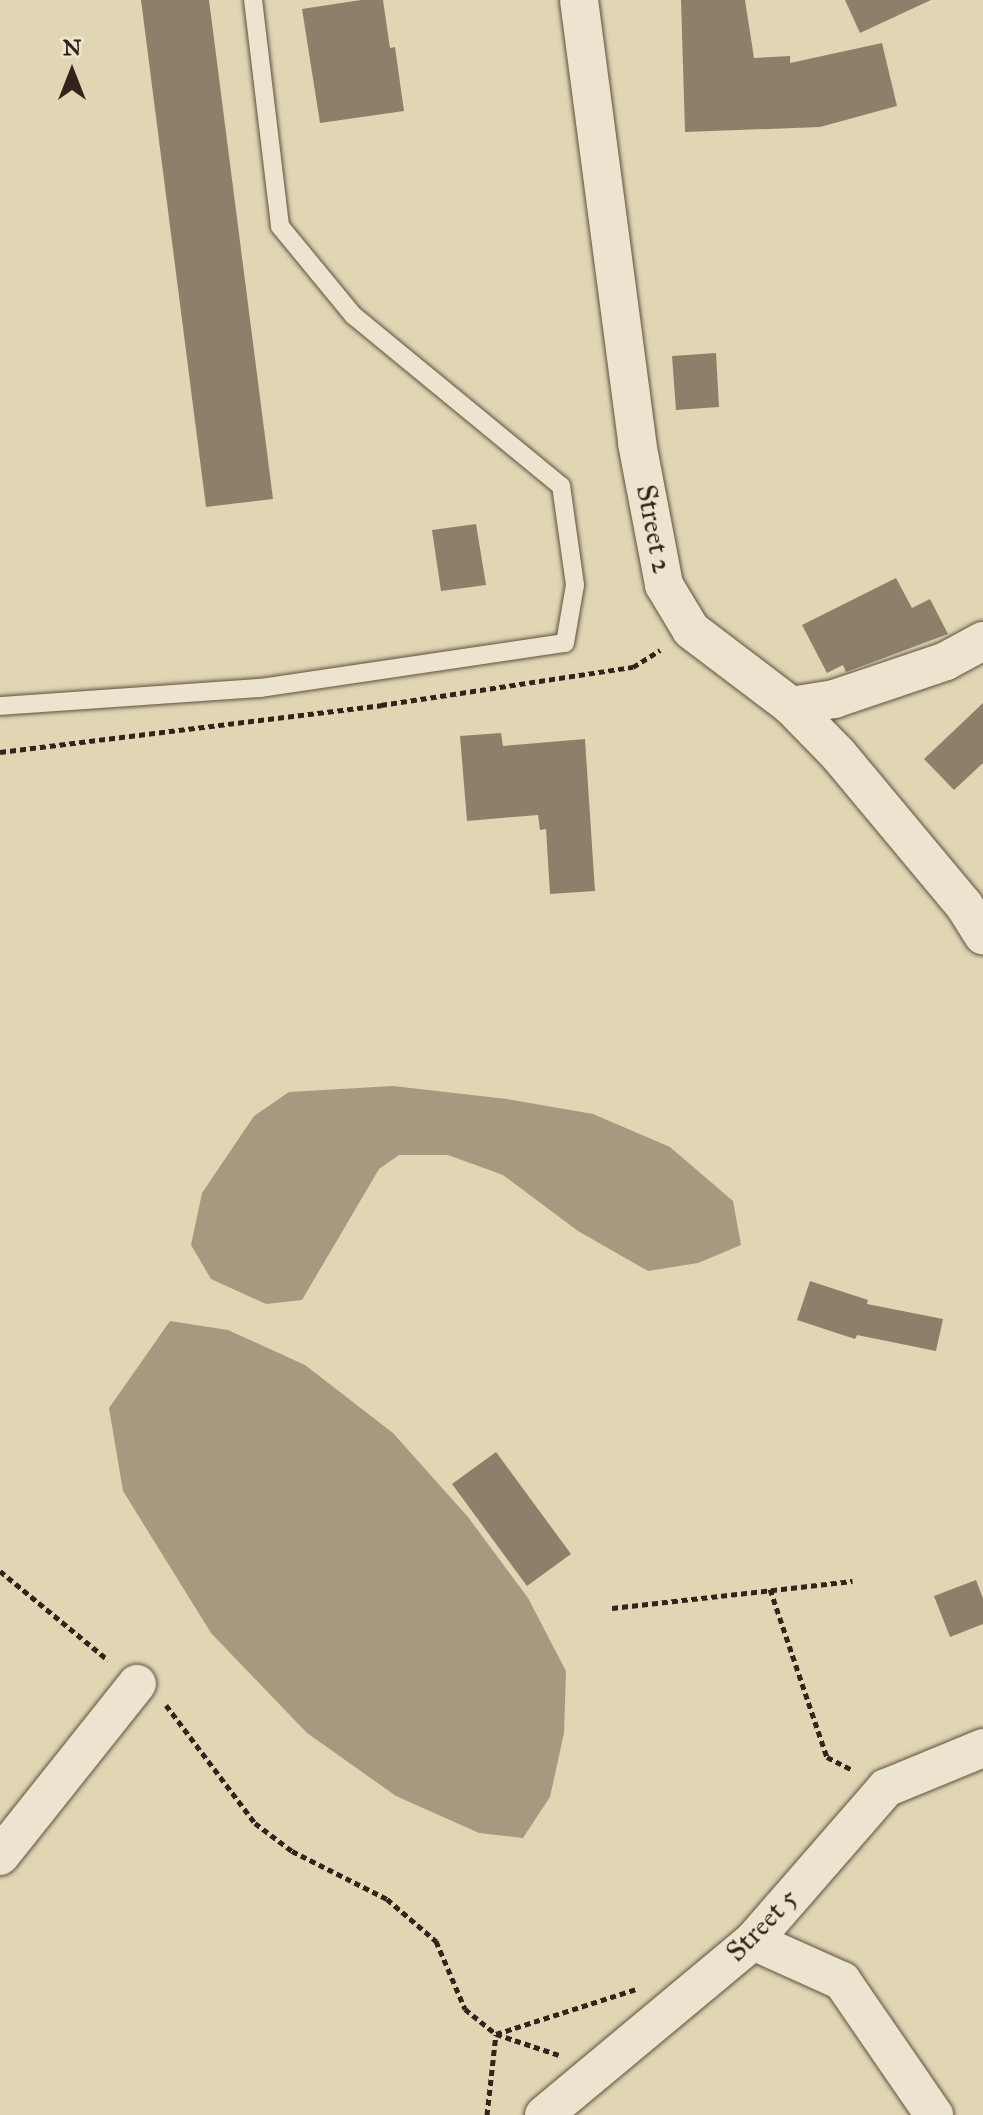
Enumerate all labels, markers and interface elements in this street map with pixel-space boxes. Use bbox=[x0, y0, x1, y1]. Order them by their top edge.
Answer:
north arrow bbox=[32, 32, 112, 112]
text: N bbox=[63, 34, 81, 61]
street label: Street 2 bbox=[629, 482, 679, 576]
street label: Street 5 bbox=[719, 1881, 805, 1969]

